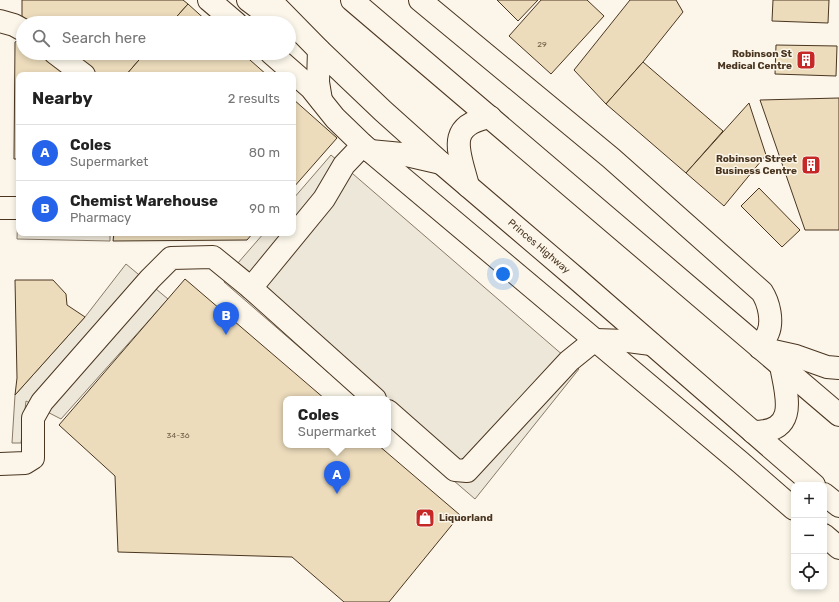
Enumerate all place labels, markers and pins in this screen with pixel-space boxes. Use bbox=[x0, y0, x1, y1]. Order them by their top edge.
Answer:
place label: Robinson St Medical Centre bbox=[717, 48, 792, 72]
building icon: Robinson St Medical Centre bbox=[795, 49, 817, 71]
place label: Robinson Street Business Centre bbox=[715, 153, 797, 177]
building icon: Robinson Street Business Centre bbox=[800, 154, 822, 176]
pin: B bbox=[213, 302, 239, 335]
pin: A bbox=[324, 461, 350, 494]
shop icon: Liquorland bbox=[414, 507, 436, 529]
place label: Liquorland bbox=[439, 512, 493, 524]

